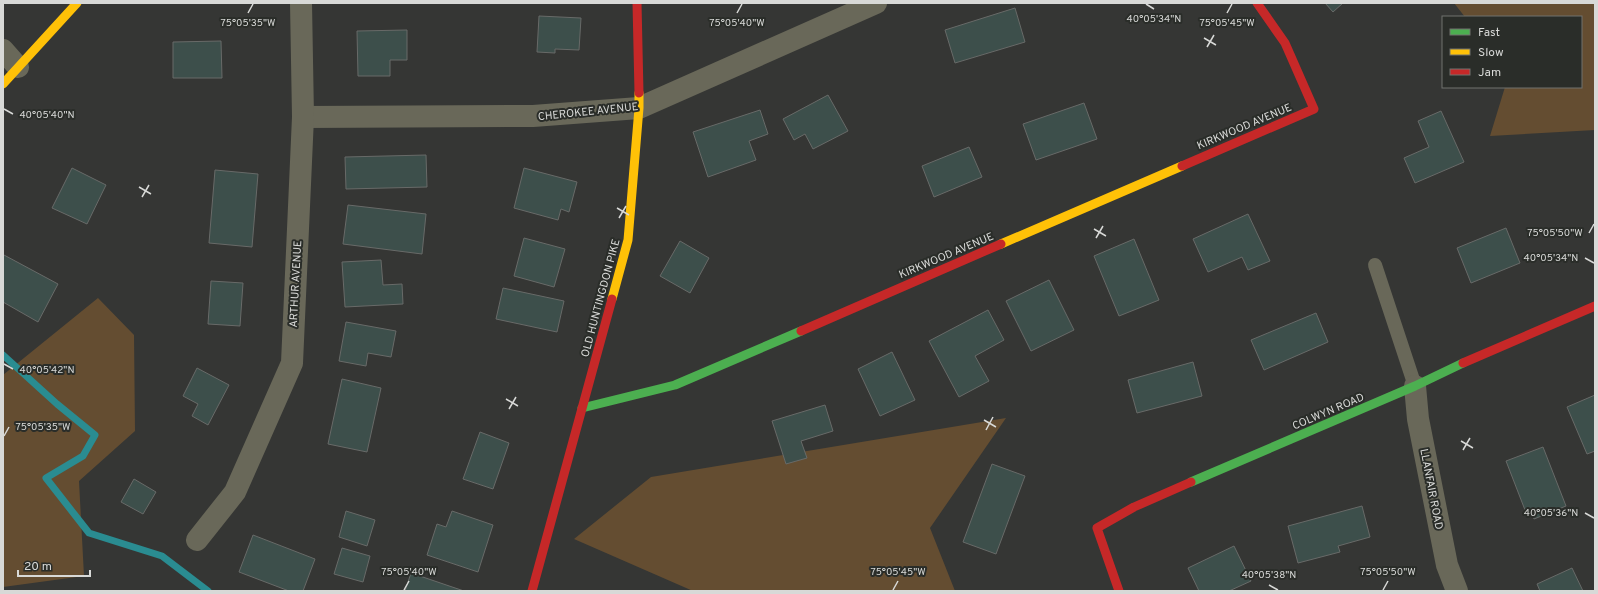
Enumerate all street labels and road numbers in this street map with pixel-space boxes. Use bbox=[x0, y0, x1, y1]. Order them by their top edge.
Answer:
street label: CHEROKEE AVENUE bbox=[537, 100, 639, 124]
street label: KIRKWOOD AVENUE bbox=[1195, 101, 1294, 153]
street label: KIRKWOOD AVENUE bbox=[897, 230, 996, 282]
street label: OLD HUNTINGDON PIKE bbox=[578, 238, 623, 359]
street label: ARTHUR AVENUE bbox=[287, 240, 305, 328]
street label: COLWYN ROAD bbox=[1290, 390, 1367, 433]
street label: LLANFAIR ROAD bbox=[1416, 448, 1446, 531]

